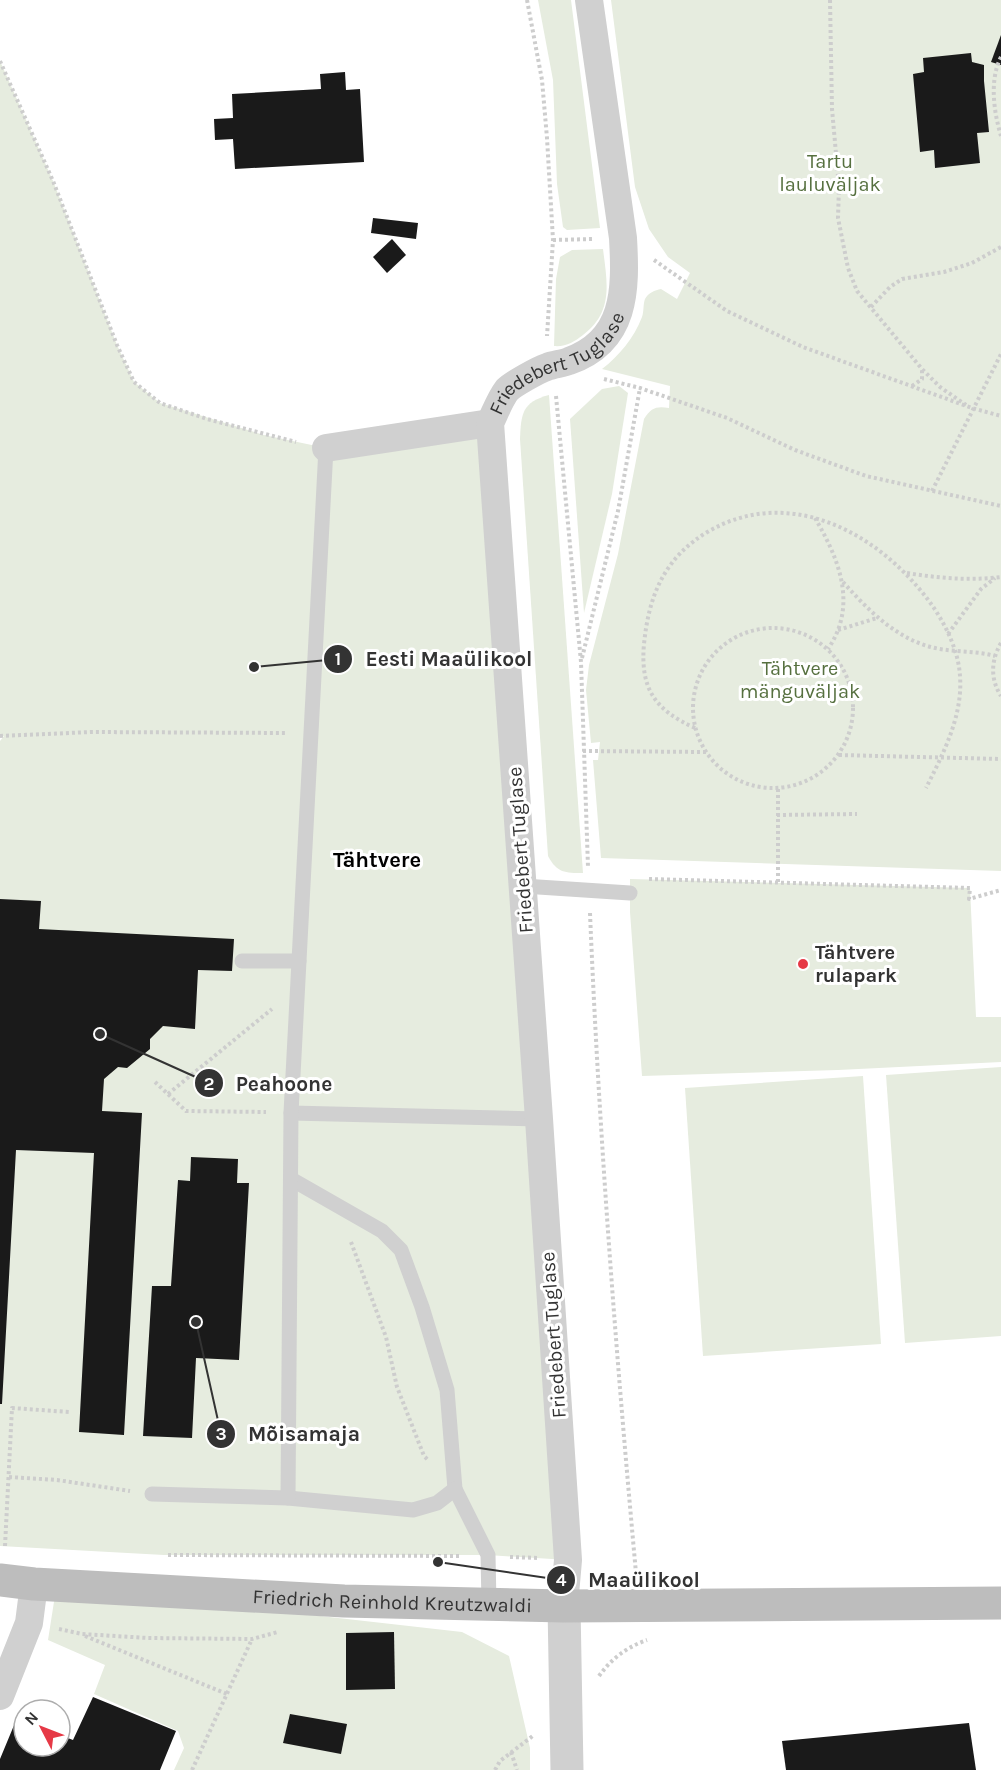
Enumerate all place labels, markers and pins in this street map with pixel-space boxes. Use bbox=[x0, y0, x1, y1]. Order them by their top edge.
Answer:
callout: Eesti Maaülikool bbox=[323, 639, 544, 678]
place label: Tähtvere rulapark bbox=[815, 941, 897, 987]
marker: Tähtvere rulapark bbox=[796, 957, 810, 971]
callout: Peahoone bbox=[194, 1064, 344, 1103]
callout: Mõisamaja bbox=[206, 1415, 372, 1454]
callout: Maaülikool bbox=[546, 1560, 712, 1599]

